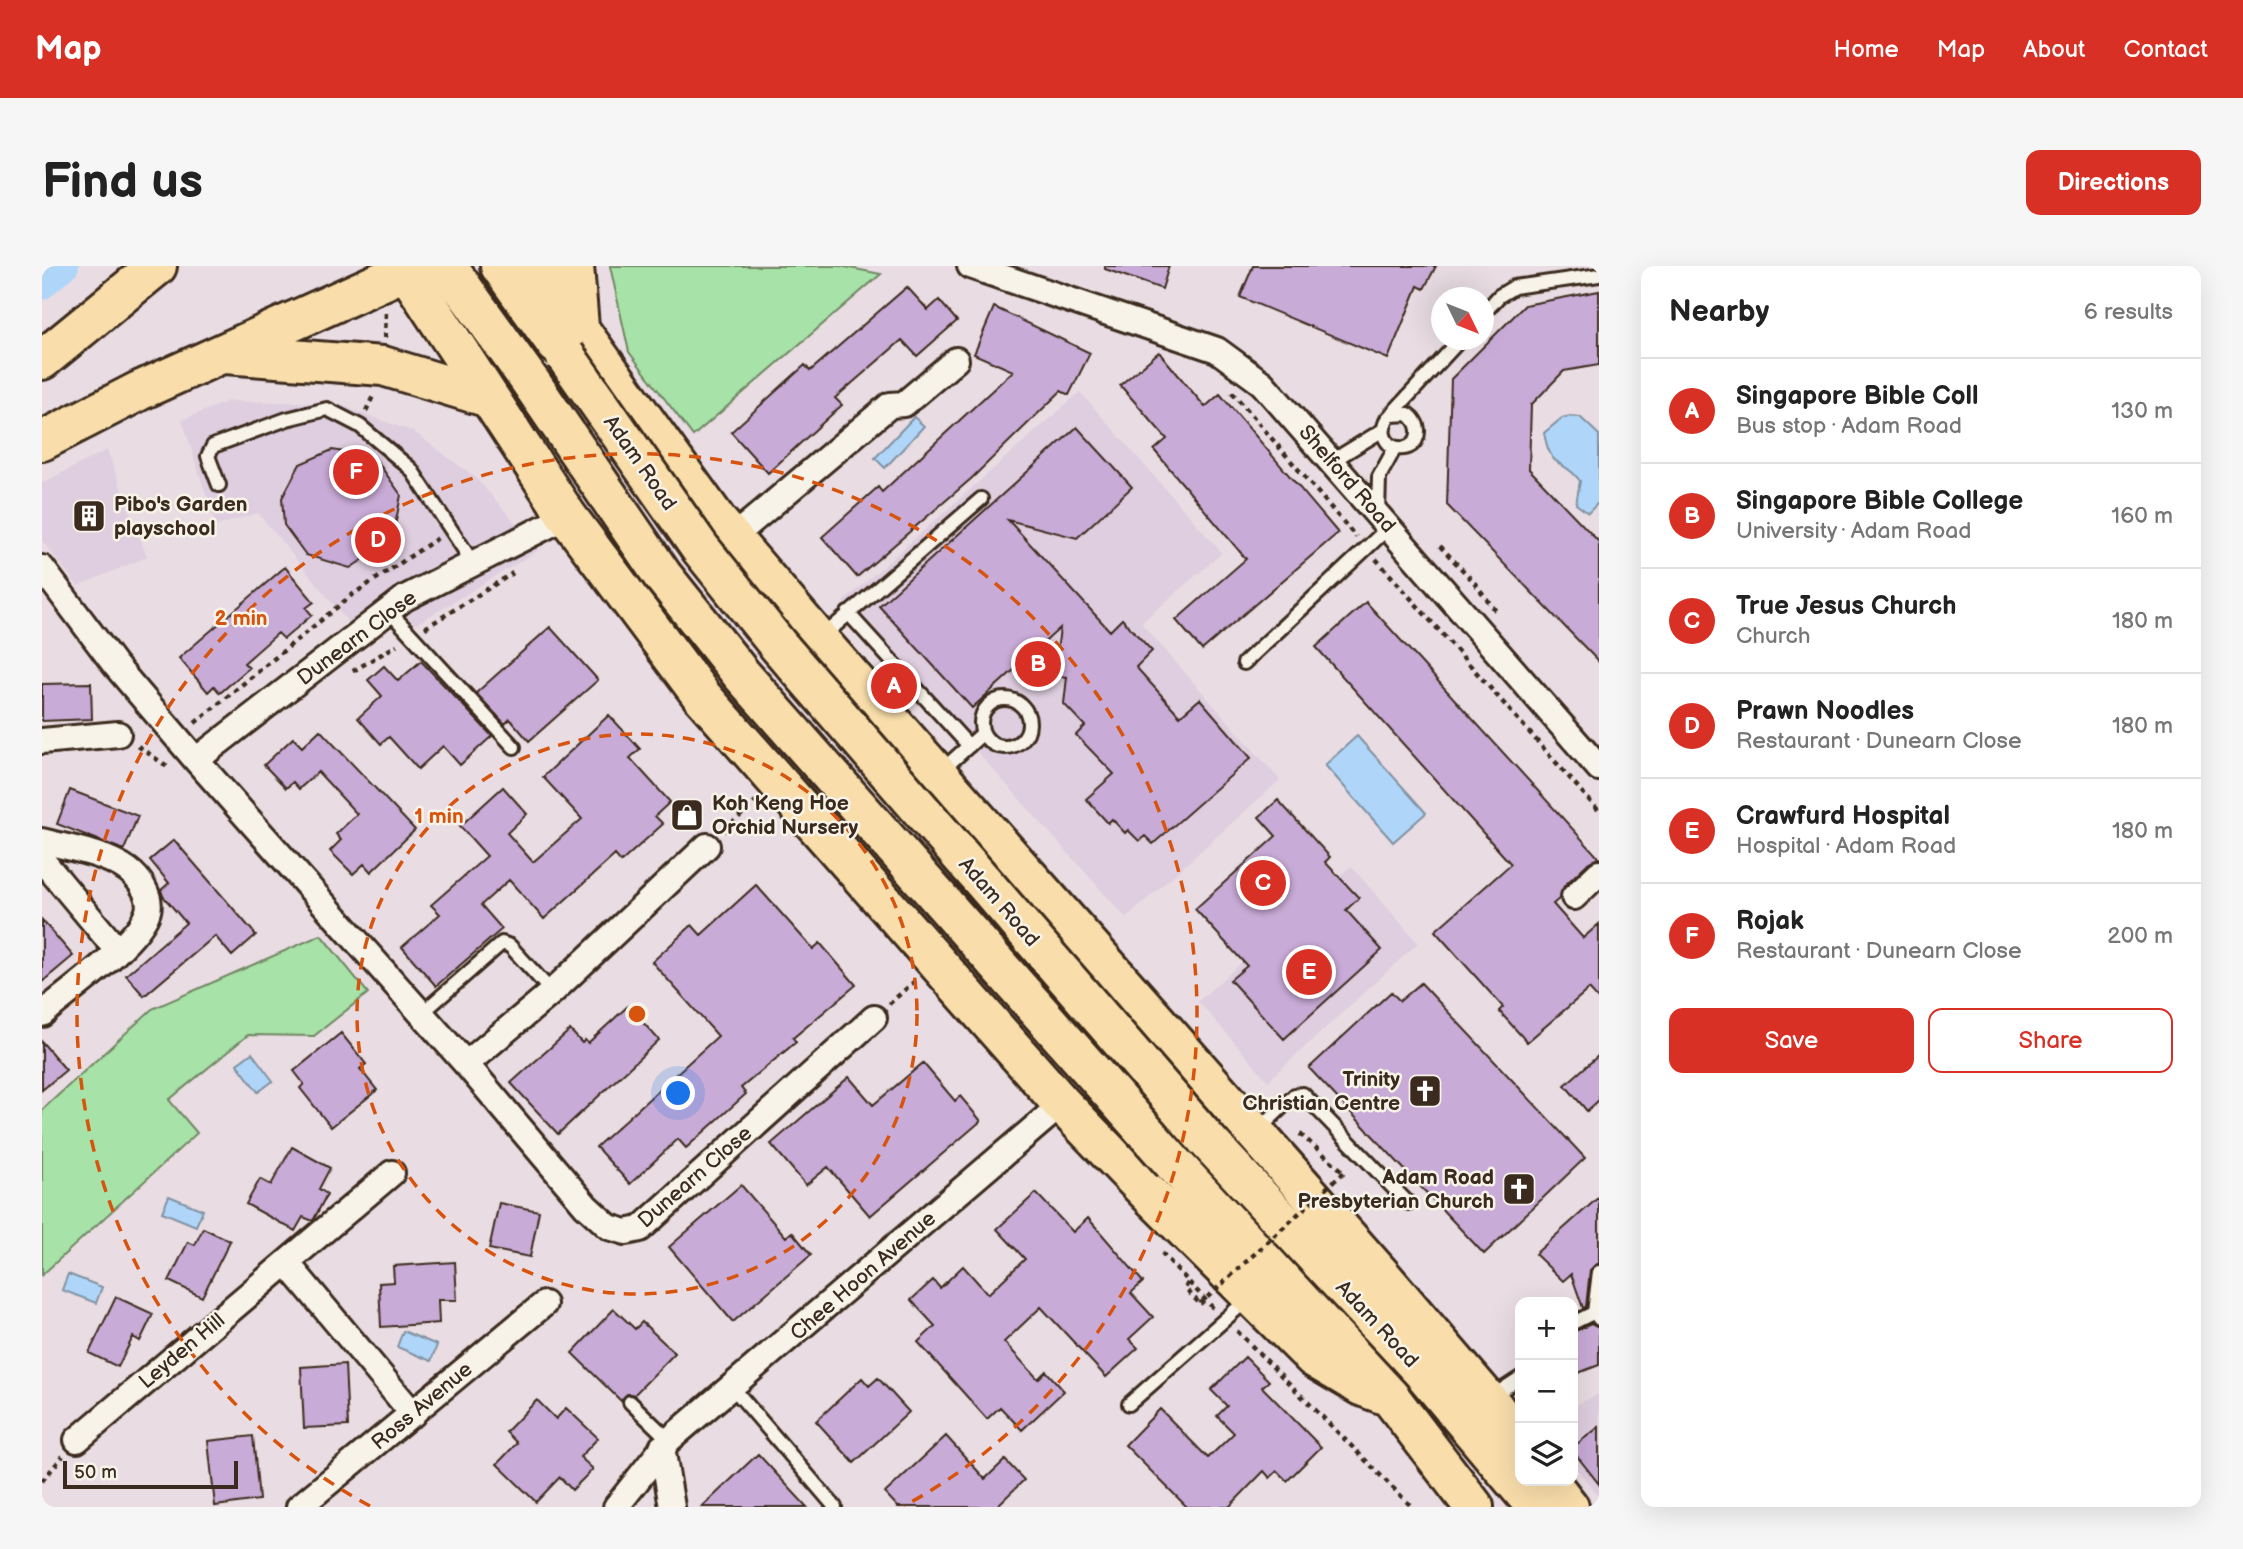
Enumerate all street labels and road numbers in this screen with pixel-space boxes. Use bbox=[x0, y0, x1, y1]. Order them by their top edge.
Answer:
street label: Adam Road bbox=[598, 411, 682, 515]
street label: Shelford Road bbox=[1293, 420, 1401, 538]
street label: Dunearn Close bbox=[293, 585, 421, 691]
street label: Adam Road bbox=[953, 852, 1045, 952]
street label: Dunearn Close bbox=[633, 1121, 757, 1233]
street label: Chee Hoon Avenue bbox=[785, 1206, 941, 1346]
street label: Adam Road bbox=[1330, 1275, 1424, 1373]
street label: Leyden Hill bbox=[134, 1308, 230, 1394]
street label: Ross Avenue bbox=[367, 1357, 477, 1455]

